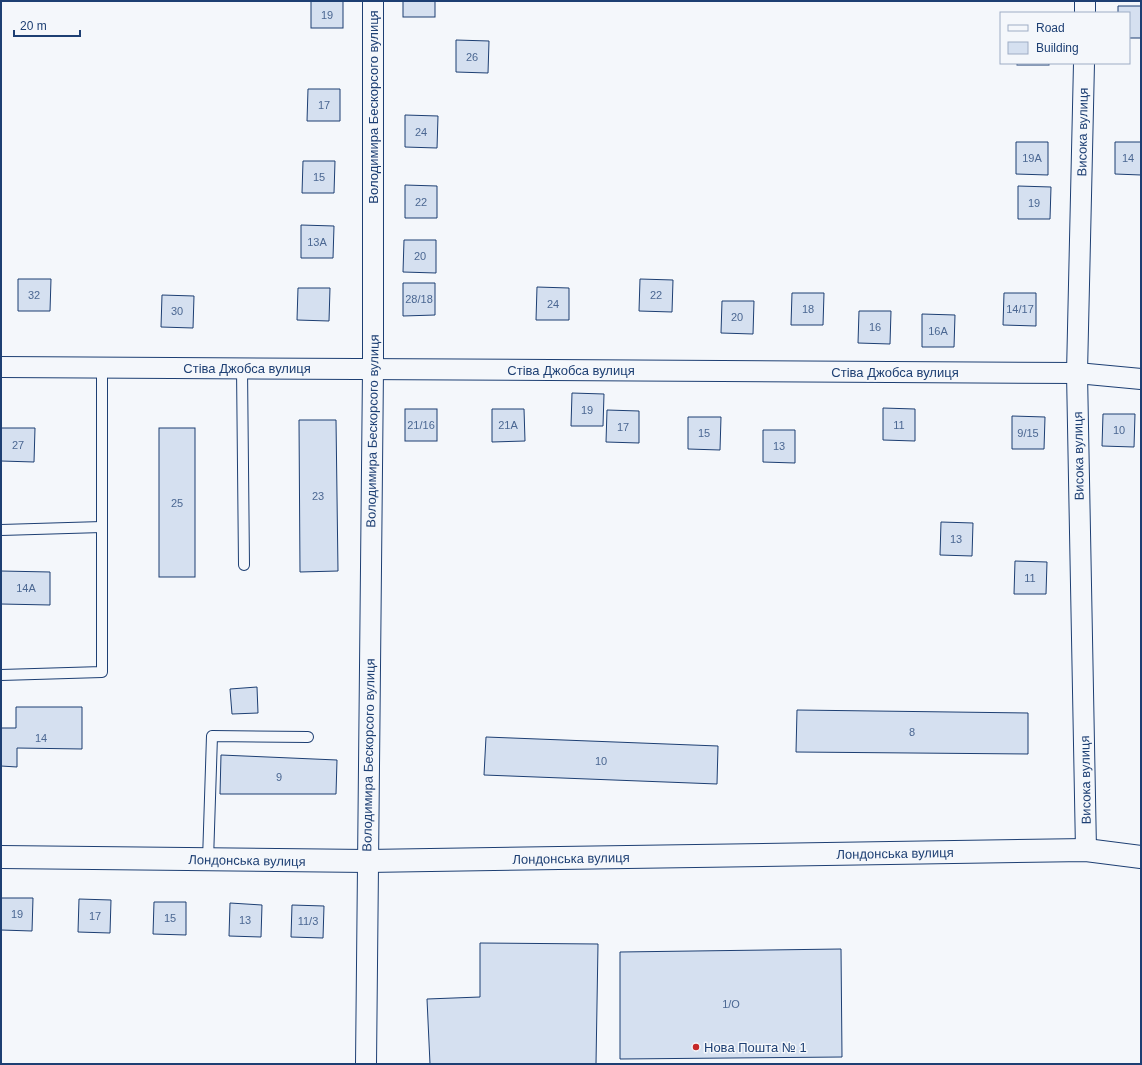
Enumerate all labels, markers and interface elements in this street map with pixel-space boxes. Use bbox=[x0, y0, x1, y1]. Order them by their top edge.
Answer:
house number: 19 bbox=[321, 9, 333, 21]
street label: Володимира Бескорсого вулиця bbox=[366, 10, 381, 204]
scale bar bbox=[14, 12, 80, 38]
legend bbox=[1000, 12, 1130, 64]
text: 20 m bbox=[20, 19, 47, 33]
text: Road bbox=[1036, 21, 1065, 35]
text: Building bbox=[1036, 41, 1079, 55]
house number: 26 bbox=[466, 51, 478, 63]
street label: Висока вулиця bbox=[1074, 87, 1091, 177]
house number: 17 bbox=[318, 99, 330, 111]
house number: 24 bbox=[415, 126, 427, 138]
house number: 19А bbox=[1022, 152, 1042, 164]
house number: 14 bbox=[1122, 152, 1134, 164]
house number: 15 bbox=[313, 171, 325, 183]
house number: 22 bbox=[415, 196, 427, 208]
house number: 19 bbox=[1028, 197, 1040, 209]
house number: 13А bbox=[307, 236, 327, 248]
house number: 20 bbox=[414, 250, 426, 262]
house number: 32 bbox=[28, 289, 40, 301]
house number: 22 bbox=[650, 289, 662, 301]
house number: 28/18 bbox=[405, 293, 433, 305]
house number: 24 bbox=[547, 298, 559, 310]
house number: 18 bbox=[802, 303, 814, 315]
house number: 14/17 bbox=[1006, 303, 1034, 315]
house number: 30 bbox=[171, 305, 183, 317]
house number: 20 bbox=[731, 311, 743, 323]
house number: 16 bbox=[869, 321, 881, 333]
house number: 16А bbox=[928, 325, 948, 337]
street label: Володимира Бескорсого вулиця bbox=[363, 334, 382, 528]
street label: Стіва Джобса вулиця bbox=[183, 361, 311, 376]
street label: Стіва Джобса вулиця bbox=[507, 363, 635, 378]
street label: Стіва Джобса вулиця bbox=[831, 365, 959, 380]
house number: 19 bbox=[581, 404, 593, 416]
street label: Висока вулиця bbox=[1070, 411, 1087, 501]
house number: 21/16 bbox=[407, 419, 435, 431]
house number: 21А bbox=[498, 419, 518, 431]
house number: 11 bbox=[893, 419, 905, 431]
house number: 17 bbox=[617, 421, 629, 433]
house number: 10 bbox=[1113, 424, 1125, 436]
house number: 15 bbox=[698, 427, 710, 439]
house number: 9/15 bbox=[1017, 427, 1039, 439]
house number: 27 bbox=[12, 439, 24, 451]
house number: 13 bbox=[773, 440, 785, 452]
house number: 23 bbox=[312, 490, 324, 502]
house number: 25 bbox=[171, 497, 183, 509]
house number: 13 bbox=[950, 533, 962, 545]
house number: 11 bbox=[1024, 572, 1036, 584]
house number: 14А bbox=[16, 582, 36, 594]
street label: Володимира Бескорсого вулиця bbox=[359, 658, 378, 852]
house number: 8 bbox=[909, 726, 915, 738]
house number: 14 bbox=[35, 732, 47, 744]
street label: Висока вулиця bbox=[1077, 735, 1094, 825]
house number: 10 bbox=[595, 755, 607, 767]
house number: 9 bbox=[276, 771, 282, 783]
street label: Лондонська вулиця bbox=[836, 845, 954, 862]
street label: Лондонська вулиця bbox=[512, 850, 630, 867]
street label: Лондонська вулиця bbox=[188, 852, 306, 869]
house number: 19 bbox=[11, 908, 23, 920]
house number: 17 bbox=[89, 910, 101, 922]
house number: 15 bbox=[164, 912, 176, 924]
house number: 13 bbox=[239, 914, 251, 926]
house number: 11/3 bbox=[298, 915, 318, 927]
house number: 1/О bbox=[722, 998, 740, 1010]
place label: Нова Пошта № 1 bbox=[704, 1040, 807, 1055]
marker: Нова Пошта № 1 bbox=[691, 1042, 701, 1052]

